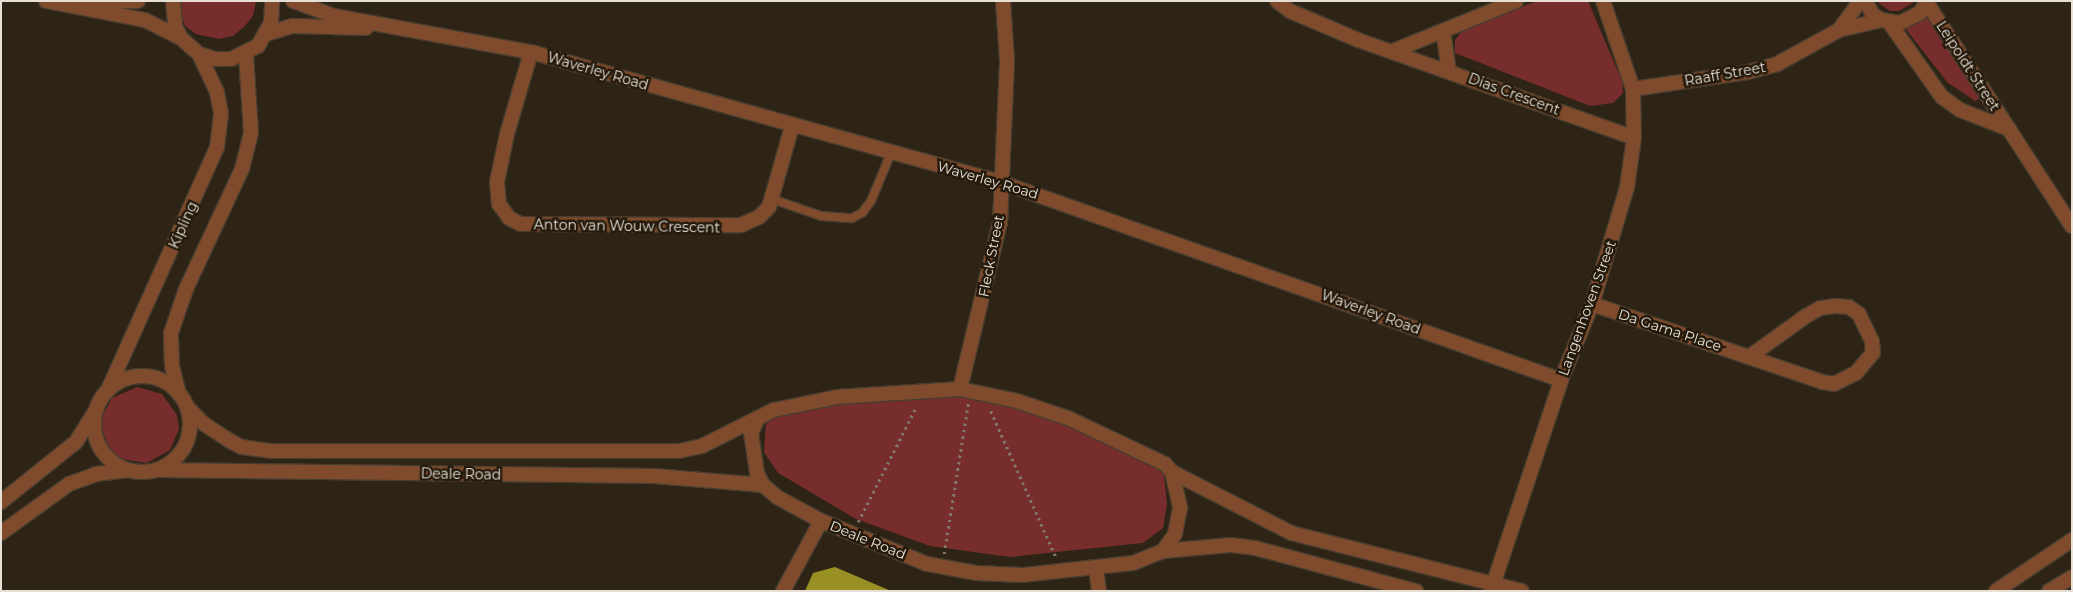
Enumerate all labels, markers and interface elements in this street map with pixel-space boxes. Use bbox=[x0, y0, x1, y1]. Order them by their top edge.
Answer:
street label: Leipoldt Street bbox=[1933, 18, 2003, 114]
street label: Waverley Road bbox=[546, 49, 650, 93]
street label: Raaff Street bbox=[1683, 59, 1767, 89]
street label: Dias Crescent bbox=[1466, 70, 1562, 118]
street label: Waverley Road bbox=[936, 158, 1040, 202]
street label: Kipling bbox=[165, 199, 201, 251]
street label: Fleck Street bbox=[975, 214, 1007, 298]
street label: Anton van Wouw Crescent bbox=[534, 216, 720, 236]
street label: Langenhoven Street bbox=[1555, 238, 1619, 378]
street label: Waverley Road bbox=[1319, 286, 1423, 338]
street label: Da Gama Place bbox=[1616, 305, 1724, 355]
street label: Deale Road bbox=[421, 465, 501, 483]
street label: Deale Road bbox=[828, 517, 908, 563]

